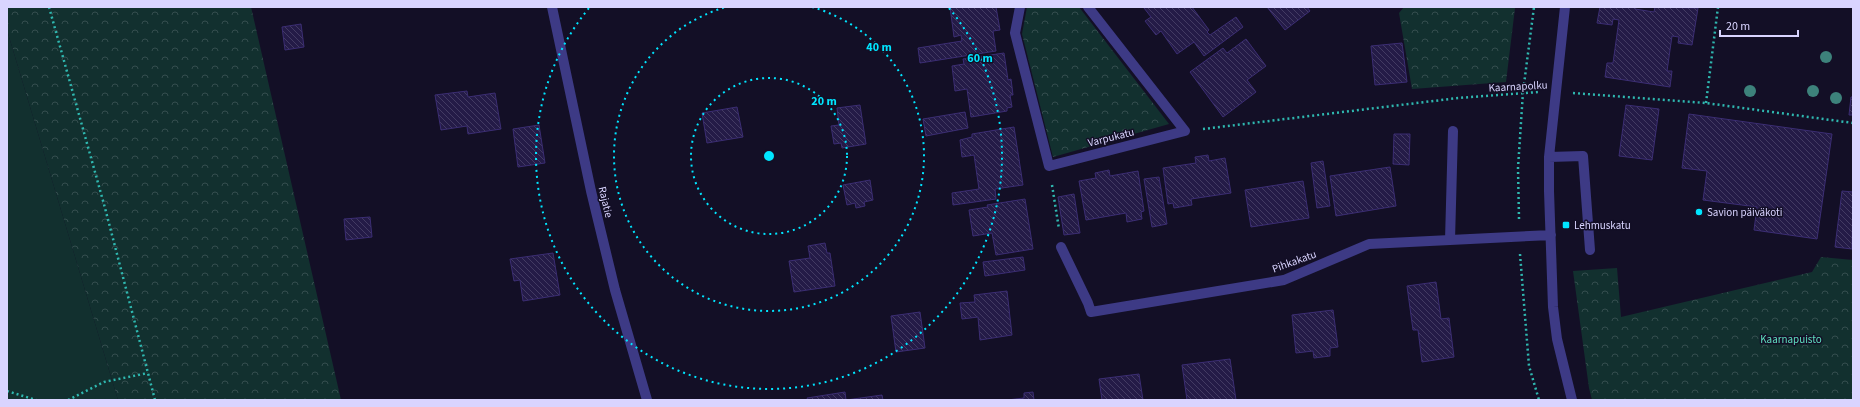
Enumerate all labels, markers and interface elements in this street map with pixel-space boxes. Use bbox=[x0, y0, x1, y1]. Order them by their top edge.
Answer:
scale bar bbox=[1720, 12, 1798, 38]
text: 20 m bbox=[1726, 18, 1750, 35]
text: 40 m bbox=[866, 39, 892, 56]
text: 60 m bbox=[967, 50, 993, 67]
street label: Kaarnapolku bbox=[1488, 77, 1548, 96]
text: 20 m bbox=[811, 93, 837, 110]
street label: Varpukatu bbox=[1086, 124, 1136, 150]
centre of rings bbox=[762, 149, 776, 163]
street label: Rajatie bbox=[595, 185, 617, 220]
place label: Savion päiväkoti bbox=[1707, 205, 1783, 220]
marker: Savion päiväkoti bbox=[1694, 207, 1704, 217]
place label: Lehmuskatu bbox=[1574, 218, 1631, 233]
marker: Lehmuskatu bbox=[1561, 220, 1571, 230]
street label: Pihkakatu bbox=[1270, 247, 1318, 276]
park label: Kaarnapuisto bbox=[1760, 332, 1822, 347]

